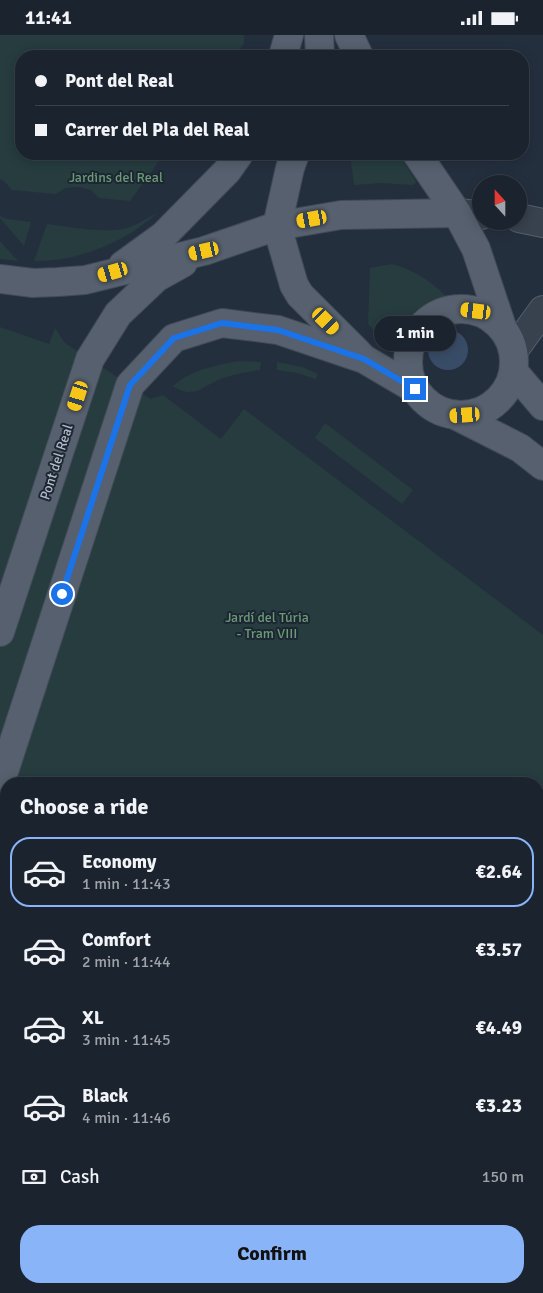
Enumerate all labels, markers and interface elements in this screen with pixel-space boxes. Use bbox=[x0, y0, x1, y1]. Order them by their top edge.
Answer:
text: 11:41 bbox=[25, 6, 72, 30]
text: Pont del Real bbox=[65, 69, 174, 93]
text: Carrer del Pla del Real bbox=[65, 118, 250, 142]
park label: Jardins del Real bbox=[69, 169, 163, 186]
north arrow bbox=[472, 175, 528, 230]
map controls bbox=[472, 175, 527, 230]
car bbox=[295, 209, 328, 229]
car bbox=[187, 240, 220, 262]
car bbox=[96, 261, 129, 283]
car bbox=[460, 302, 491, 320]
car bbox=[310, 305, 341, 337]
callout: 1 min bbox=[374, 317, 456, 351]
text: 1 min bbox=[396, 323, 434, 343]
route end bbox=[404, 378, 426, 400]
car bbox=[66, 379, 89, 413]
car bbox=[449, 406, 480, 424]
street label: Pont del Real bbox=[36, 422, 77, 502]
route start bbox=[51, 583, 73, 605]
park label: Jardí del Túria - Tram VIII bbox=[225, 609, 309, 642]
text: Choose a ride bbox=[20, 793, 148, 820]
icon: car bbox=[22, 850, 67, 895]
text: Economy bbox=[82, 850, 156, 874]
text: €2.64 bbox=[476, 860, 522, 884]
text: 1 min · 11:43 bbox=[82, 874, 171, 894]
icon: car bbox=[22, 928, 67, 973]
text: Comfort bbox=[82, 928, 151, 952]
text: €3.57 bbox=[476, 938, 522, 962]
text: 2 min · 11:44 bbox=[82, 952, 171, 972]
icon: car bbox=[22, 1006, 67, 1051]
text: XL bbox=[82, 1006, 104, 1030]
text: €4.49 bbox=[476, 1016, 522, 1040]
text: 3 min · 11:45 bbox=[82, 1030, 171, 1050]
icon: car bbox=[22, 1084, 67, 1129]
text: Black bbox=[82, 1084, 128, 1108]
text: €3.23 bbox=[476, 1094, 522, 1118]
text: 4 min · 11:46 bbox=[82, 1108, 171, 1128]
icon: cash bbox=[20, 1163, 48, 1191]
text: Cash bbox=[60, 1165, 100, 1189]
text: 150 m bbox=[482, 1167, 524, 1187]
button: Confirm bbox=[20, 1225, 524, 1283]

